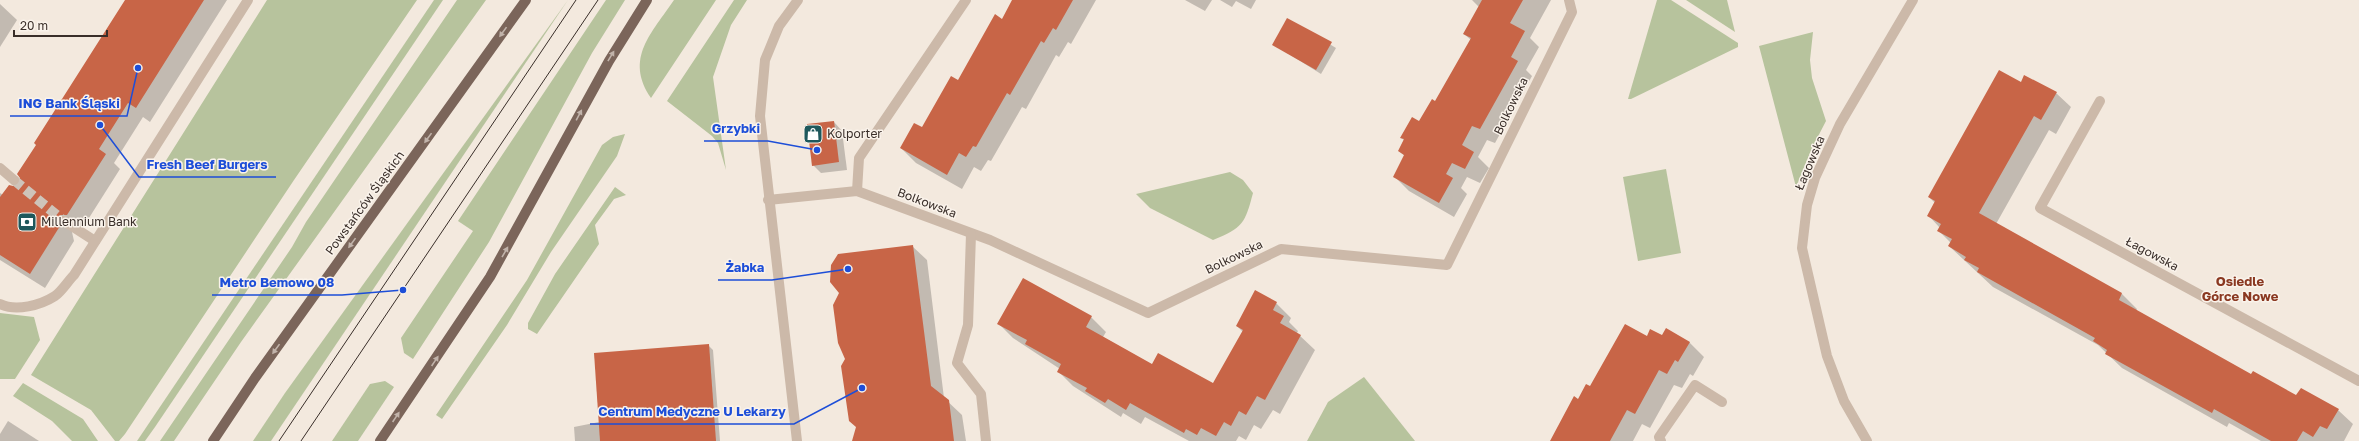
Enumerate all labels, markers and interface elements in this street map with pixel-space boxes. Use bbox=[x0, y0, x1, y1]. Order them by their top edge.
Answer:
scale bar bbox=[14, 12, 107, 38]
text: 20 m bbox=[20, 18, 48, 33]
one-way arrow bbox=[499, 26, 507, 37]
one-way arrow bbox=[608, 50, 615, 62]
street label: Bolkowska bbox=[1490, 75, 1531, 137]
callout: ING Bank Śląski bbox=[10, 91, 127, 116]
text: ING Bank Śląski bbox=[18, 95, 120, 111]
one-way arrow bbox=[576, 109, 583, 121]
callout: Grzybki bbox=[704, 116, 768, 141]
text: Grzybki bbox=[712, 120, 760, 136]
shop icon: Kolporter bbox=[802, 123, 824, 145]
place label: Kolporter bbox=[827, 126, 882, 141]
one-way arrow bbox=[424, 132, 432, 143]
street label: Łagowska bbox=[1791, 133, 1828, 192]
street label: Powstańców Śląskich bbox=[322, 148, 407, 258]
callout: Fresh Beef Burgers bbox=[139, 152, 276, 177]
text: Fresh Beef Burgers bbox=[147, 156, 267, 172]
street label: Bolkowska bbox=[895, 184, 959, 221]
bank icon: Millennium Bank bbox=[16, 211, 38, 233]
place label: Millennium Bank bbox=[41, 214, 137, 229]
street label: Łagowska bbox=[2123, 233, 2181, 274]
street label: Bolkowska bbox=[1203, 236, 1265, 277]
one-way arrow bbox=[348, 238, 356, 249]
one-way arrow bbox=[502, 246, 509, 258]
callout: Żabka bbox=[718, 255, 772, 280]
text: Żabka bbox=[726, 259, 765, 275]
callout: Metro Bemowo 08 bbox=[212, 270, 342, 295]
district label: Osiedle Górce Nowe bbox=[2202, 273, 2279, 304]
text: Metro Bemowo 08 bbox=[220, 274, 334, 290]
one-way arrow bbox=[272, 343, 280, 354]
one-way arrow bbox=[431, 356, 439, 366]
callout: Centrum Medyczne U Lekarzy bbox=[590, 399, 794, 424]
text: Centrum Medyczne U Lekarzy bbox=[598, 403, 786, 419]
one-way arrow bbox=[393, 411, 400, 423]

